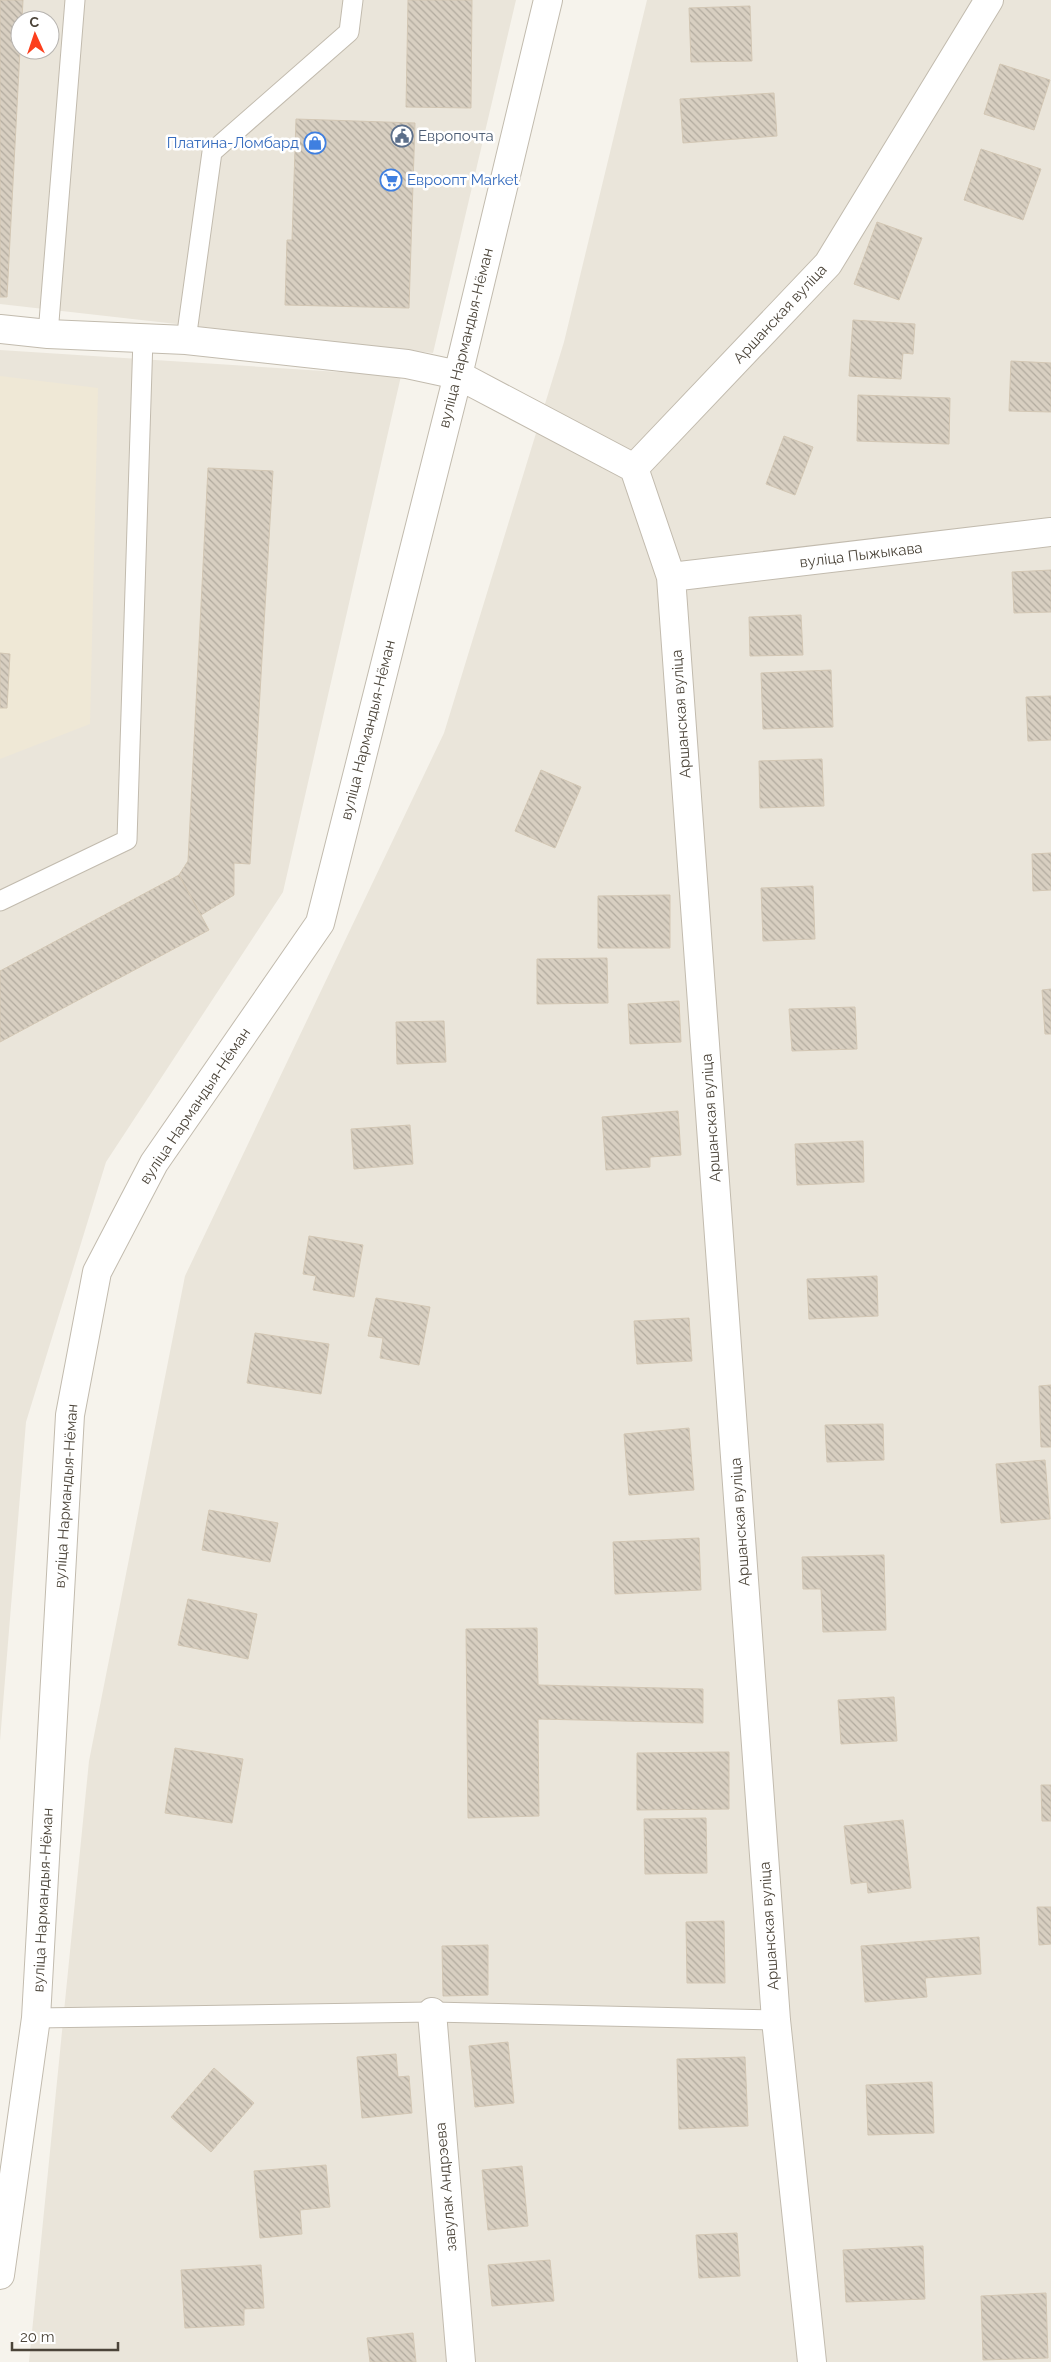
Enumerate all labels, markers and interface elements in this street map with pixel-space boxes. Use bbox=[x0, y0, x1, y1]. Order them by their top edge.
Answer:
north arrow bbox=[10, 10, 60, 60]
text: С bbox=[29, 14, 40, 30]
public building icon: Европочта bbox=[390, 124, 414, 148]
place label: Европочта bbox=[418, 127, 494, 145]
shop icon: Платина-Ломбард bbox=[303, 131, 327, 155]
place label: Платина-Ломбард bbox=[167, 134, 299, 152]
supermarket icon: Евроопт Market bbox=[379, 168, 403, 192]
place label: Евроопт Market bbox=[407, 171, 519, 189]
street label: вуліца Нармандыя-Нёман bbox=[435, 246, 497, 430]
street label: Аршанская вуліца bbox=[729, 261, 831, 367]
street label: вуліца Пыжыкава bbox=[799, 539, 923, 571]
street label: вуліца Нармандыя-Нёман bbox=[337, 638, 399, 822]
street label: Аршанская вуліца bbox=[668, 649, 694, 779]
street label: вуліца Нармандыя-Нёман bbox=[136, 1024, 254, 1188]
street label: Аршанская вуліца bbox=[698, 1053, 724, 1183]
street label: вуліца Нармандыя-Нёман bbox=[51, 1403, 81, 1589]
street label: Аршанская вуліца bbox=[727, 1457, 753, 1587]
street label: вуліца Нармандыя-Нёман bbox=[29, 1807, 57, 1993]
street label: Аршанская вуліца bbox=[756, 1861, 782, 1991]
street label: завулак Андрэева bbox=[431, 2122, 461, 2252]
scale bar bbox=[12, 2320, 119, 2352]
text: 20 m bbox=[20, 2328, 55, 2346]

